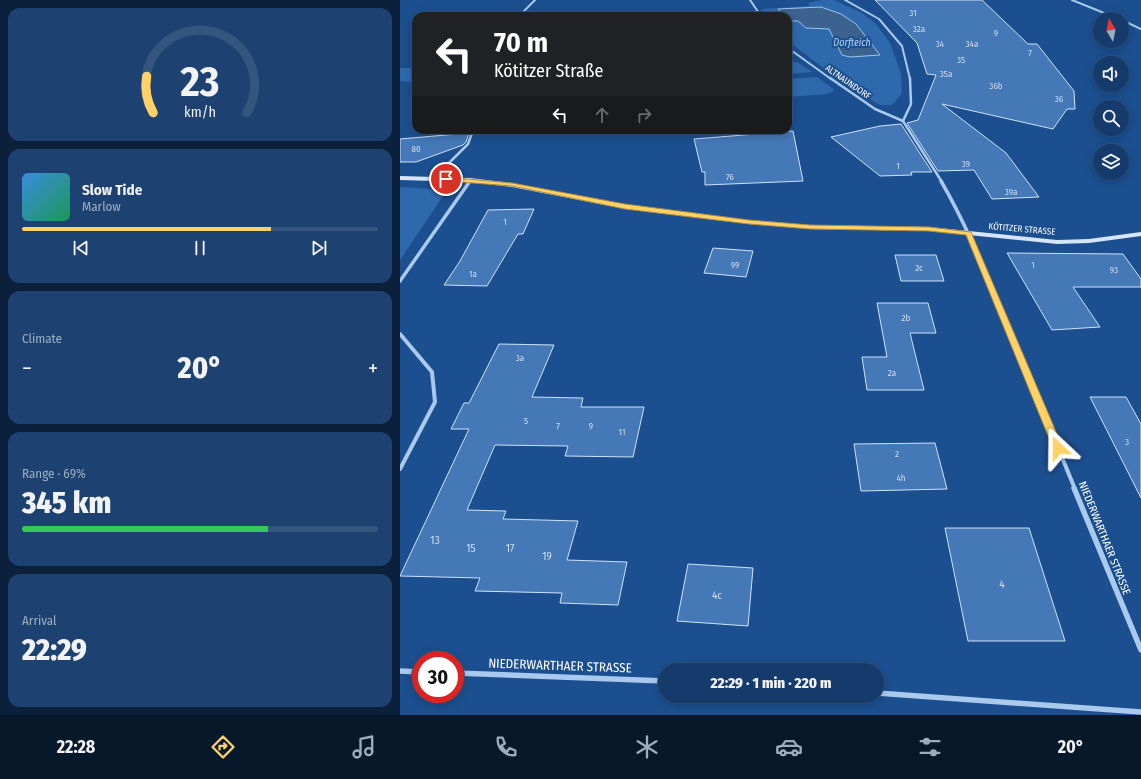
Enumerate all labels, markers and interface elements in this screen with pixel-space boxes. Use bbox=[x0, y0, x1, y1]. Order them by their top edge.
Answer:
house number: 31 bbox=[909, 8, 917, 18]
north arrow bbox=[1093, 12, 1129, 48]
map controls bbox=[1093, 12, 1129, 180]
house number: 32a bbox=[913, 24, 926, 34]
text: 70 m bbox=[494, 26, 548, 59]
icon: left bbox=[428, 28, 480, 80]
house number: 9 bbox=[994, 28, 998, 38]
water label: Dorfteich bbox=[833, 37, 871, 49]
house number: 34 bbox=[936, 39, 945, 49]
house number: 34a bbox=[966, 39, 979, 49]
house number: 7 bbox=[1028, 48, 1032, 58]
house number: 35 bbox=[957, 55, 965, 65]
button: sound bbox=[1093, 56, 1129, 92]
text: 23 bbox=[180, 57, 219, 107]
text: Kötitzer Straße bbox=[494, 60, 603, 82]
street label: ALTNAUNDORF bbox=[824, 63, 873, 101]
house number: 35a bbox=[940, 69, 953, 79]
house number: 36b bbox=[989, 81, 1003, 91]
house number: 36 bbox=[1055, 94, 1064, 104]
button: search bbox=[1093, 100, 1129, 136]
text: km/h bbox=[184, 103, 216, 120]
icon: left bbox=[549, 104, 571, 126]
icon: ahead bbox=[591, 104, 613, 126]
icon: right bbox=[633, 104, 655, 126]
house number: 80 bbox=[411, 144, 421, 154]
button: layers bbox=[1093, 144, 1129, 180]
house number: 39 bbox=[962, 159, 970, 169]
house number: 1 bbox=[896, 161, 900, 171]
pin bbox=[429, 162, 463, 196]
icon: arrive bbox=[435, 168, 457, 190]
house number: 76 bbox=[726, 172, 734, 182]
text: Slow Tide bbox=[82, 181, 142, 199]
house number: 39a bbox=[1005, 187, 1018, 197]
text: Marlow bbox=[82, 199, 121, 214]
house number: 1 bbox=[503, 217, 507, 227]
street label: KÖTITZER STRASSE bbox=[988, 221, 1056, 237]
icon: previous bbox=[70, 237, 92, 259]
icon: pause bbox=[189, 237, 211, 259]
icon: next bbox=[308, 237, 330, 259]
house number: 99 bbox=[731, 260, 739, 270]
house number: 1 bbox=[1031, 260, 1035, 270]
house number: 2c bbox=[915, 263, 923, 273]
house number: 93 bbox=[1110, 265, 1118, 275]
house number: 1a bbox=[469, 269, 478, 279]
house number: 2b bbox=[902, 313, 911, 323]
text: Climate bbox=[22, 331, 62, 346]
text: 20° bbox=[178, 350, 222, 386]
house number: 3a bbox=[516, 353, 525, 363]
text: − bbox=[22, 355, 32, 382]
text: + bbox=[368, 355, 378, 382]
house number: 2a bbox=[888, 368, 897, 378]
house number: 5 bbox=[524, 416, 528, 426]
house number: 7 bbox=[556, 421, 560, 431]
house number: 9 bbox=[589, 421, 593, 431]
house number: 11 bbox=[619, 427, 625, 437]
position arrow bbox=[1037, 427, 1079, 469]
house number: 3 bbox=[1125, 437, 1129, 447]
house number: 2 bbox=[895, 449, 899, 459]
text: Range · 69% bbox=[22, 466, 86, 481]
house number: 4h bbox=[896, 473, 906, 483]
street label: NIEDERWARTHAER STRASSE bbox=[1076, 479, 1133, 597]
text: 345 km bbox=[22, 485, 111, 521]
house number: 13 bbox=[430, 534, 440, 547]
house number: 15 bbox=[466, 542, 476, 555]
house number: 17 bbox=[506, 542, 515, 555]
house number: 19 bbox=[542, 550, 552, 563]
house number: 4 bbox=[999, 578, 1005, 591]
house number: 4c bbox=[712, 589, 722, 602]
text: Arrival bbox=[22, 613, 56, 628]
text: 22:29 bbox=[22, 632, 87, 668]
speed limit sign: 30 bbox=[412, 651, 464, 703]
street label: NIEDERWARTHAER STRASSE bbox=[488, 656, 632, 675]
text: 22:29 · 1 min · 220 m bbox=[711, 674, 831, 692]
icon: directions bbox=[209, 733, 237, 761]
icon: music bbox=[350, 733, 378, 761]
icon: phone bbox=[492, 733, 520, 761]
icon: climate bbox=[633, 733, 661, 761]
icon: car bbox=[775, 733, 803, 761]
icon: filters bbox=[916, 733, 944, 761]
text: 22:28 bbox=[57, 736, 95, 758]
text: 20° bbox=[1058, 736, 1084, 758]

